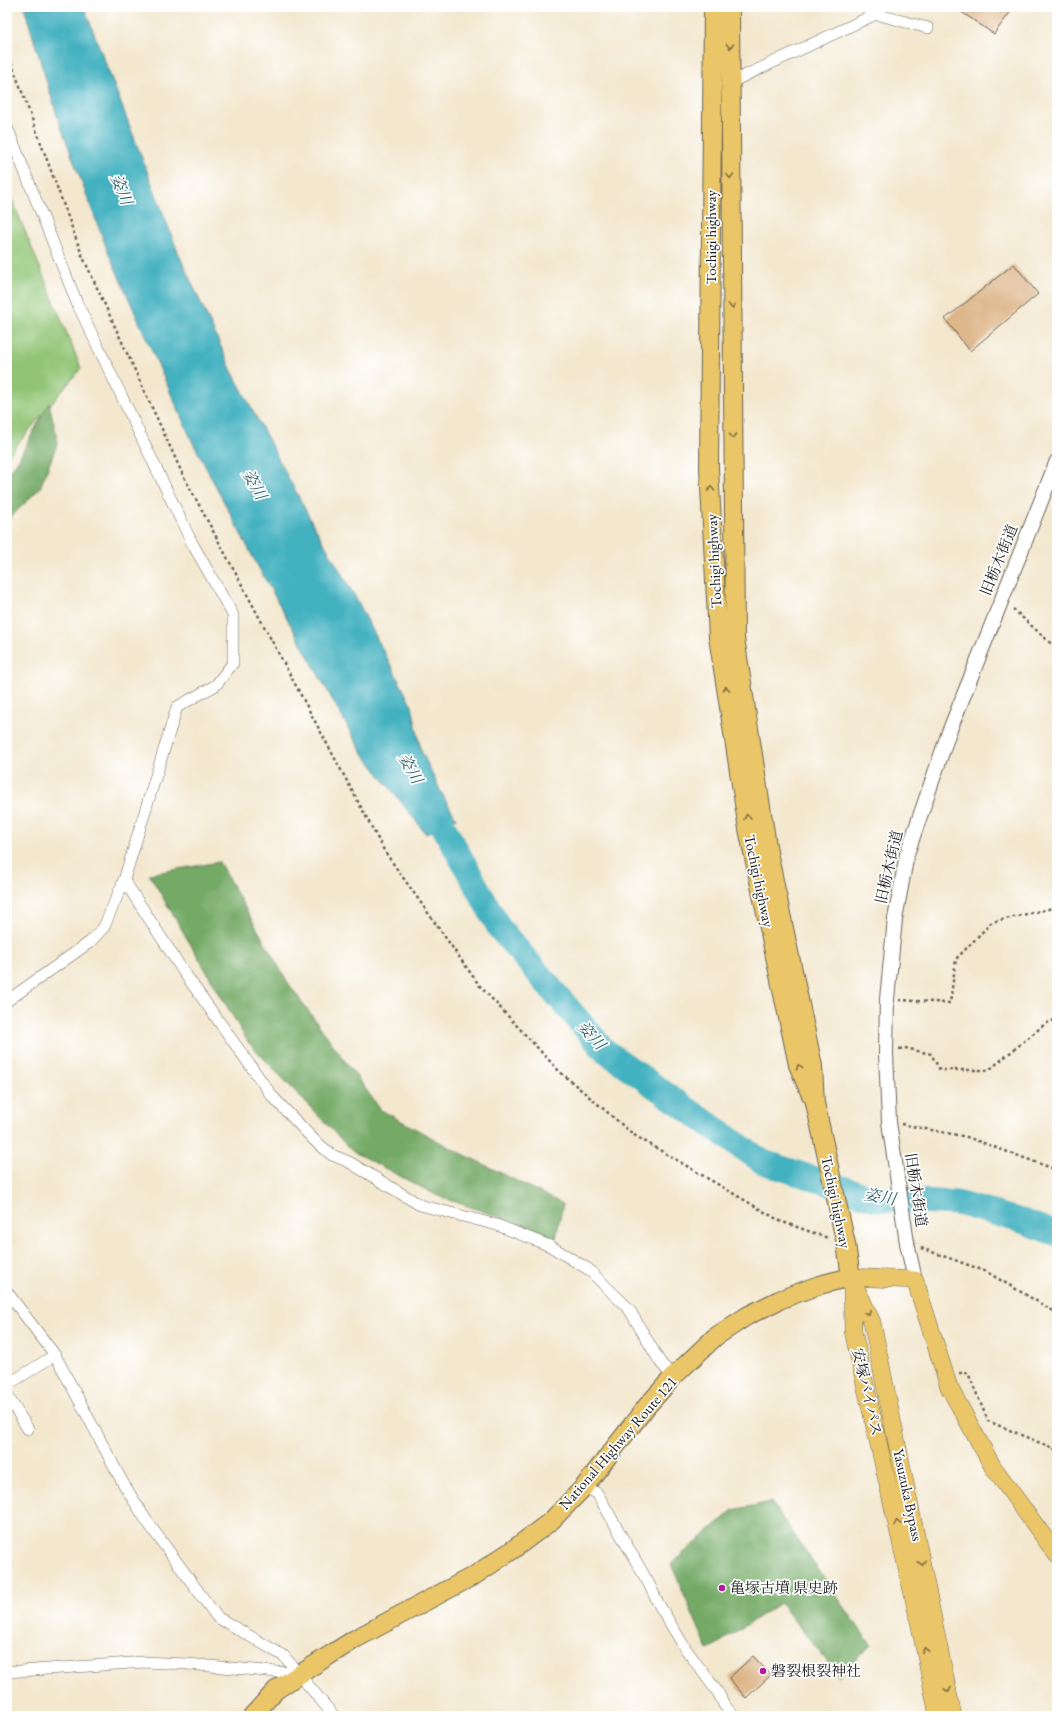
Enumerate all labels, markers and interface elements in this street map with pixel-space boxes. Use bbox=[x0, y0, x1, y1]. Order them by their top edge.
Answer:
one-way arrow bbox=[726, 43, 734, 49]
water label: 姿川 bbox=[106, 170, 138, 210]
one-way arrow bbox=[726, 173, 735, 179]
street label: Tochigi highway bbox=[701, 189, 720, 284]
one-way arrow bbox=[728, 303, 736, 309]
one-way arrow bbox=[729, 433, 737, 439]
water label: 姿川 bbox=[238, 465, 272, 505]
one-way arrow bbox=[706, 486, 715, 492]
street label: Tochigi highway bbox=[702, 513, 725, 609]
street label: 旧栃木街道 bbox=[976, 521, 1021, 598]
one-way arrow bbox=[723, 686, 731, 692]
water label: 姿川 bbox=[394, 749, 428, 789]
one-way arrow bbox=[743, 814, 751, 820]
street label: 旧栃木街道 bbox=[871, 828, 906, 906]
street label: Tochigi highway bbox=[740, 833, 779, 929]
water label: 姿川 bbox=[573, 1016, 611, 1056]
one-way arrow bbox=[795, 1064, 804, 1071]
street label: 旧栃木街道 bbox=[901, 1151, 932, 1228]
street label: Tochigi highway bbox=[817, 1154, 856, 1250]
water label: 姿川 bbox=[862, 1183, 899, 1210]
one-way arrow bbox=[863, 1309, 871, 1316]
street label: 安塚バイパス bbox=[848, 1346, 887, 1438]
street label: National Highway Route 121 bbox=[555, 1372, 681, 1513]
street label: Yasuzuka Bypass bbox=[889, 1447, 928, 1543]
one-way arrow bbox=[893, 1520, 902, 1527]
one-way arrow bbox=[917, 1560, 925, 1566]
place label: 亀塚古墳 県史跡 bbox=[730, 1578, 838, 1597]
marker: 亀塚古墳 県史跡 bbox=[717, 1583, 727, 1593]
one-way arrow bbox=[921, 1647, 930, 1653]
place label: 磐裂根裂神社 bbox=[771, 1661, 861, 1680]
marker: 磐裂根裂神社 bbox=[758, 1666, 768, 1676]
one-way arrow bbox=[943, 1687, 952, 1693]

